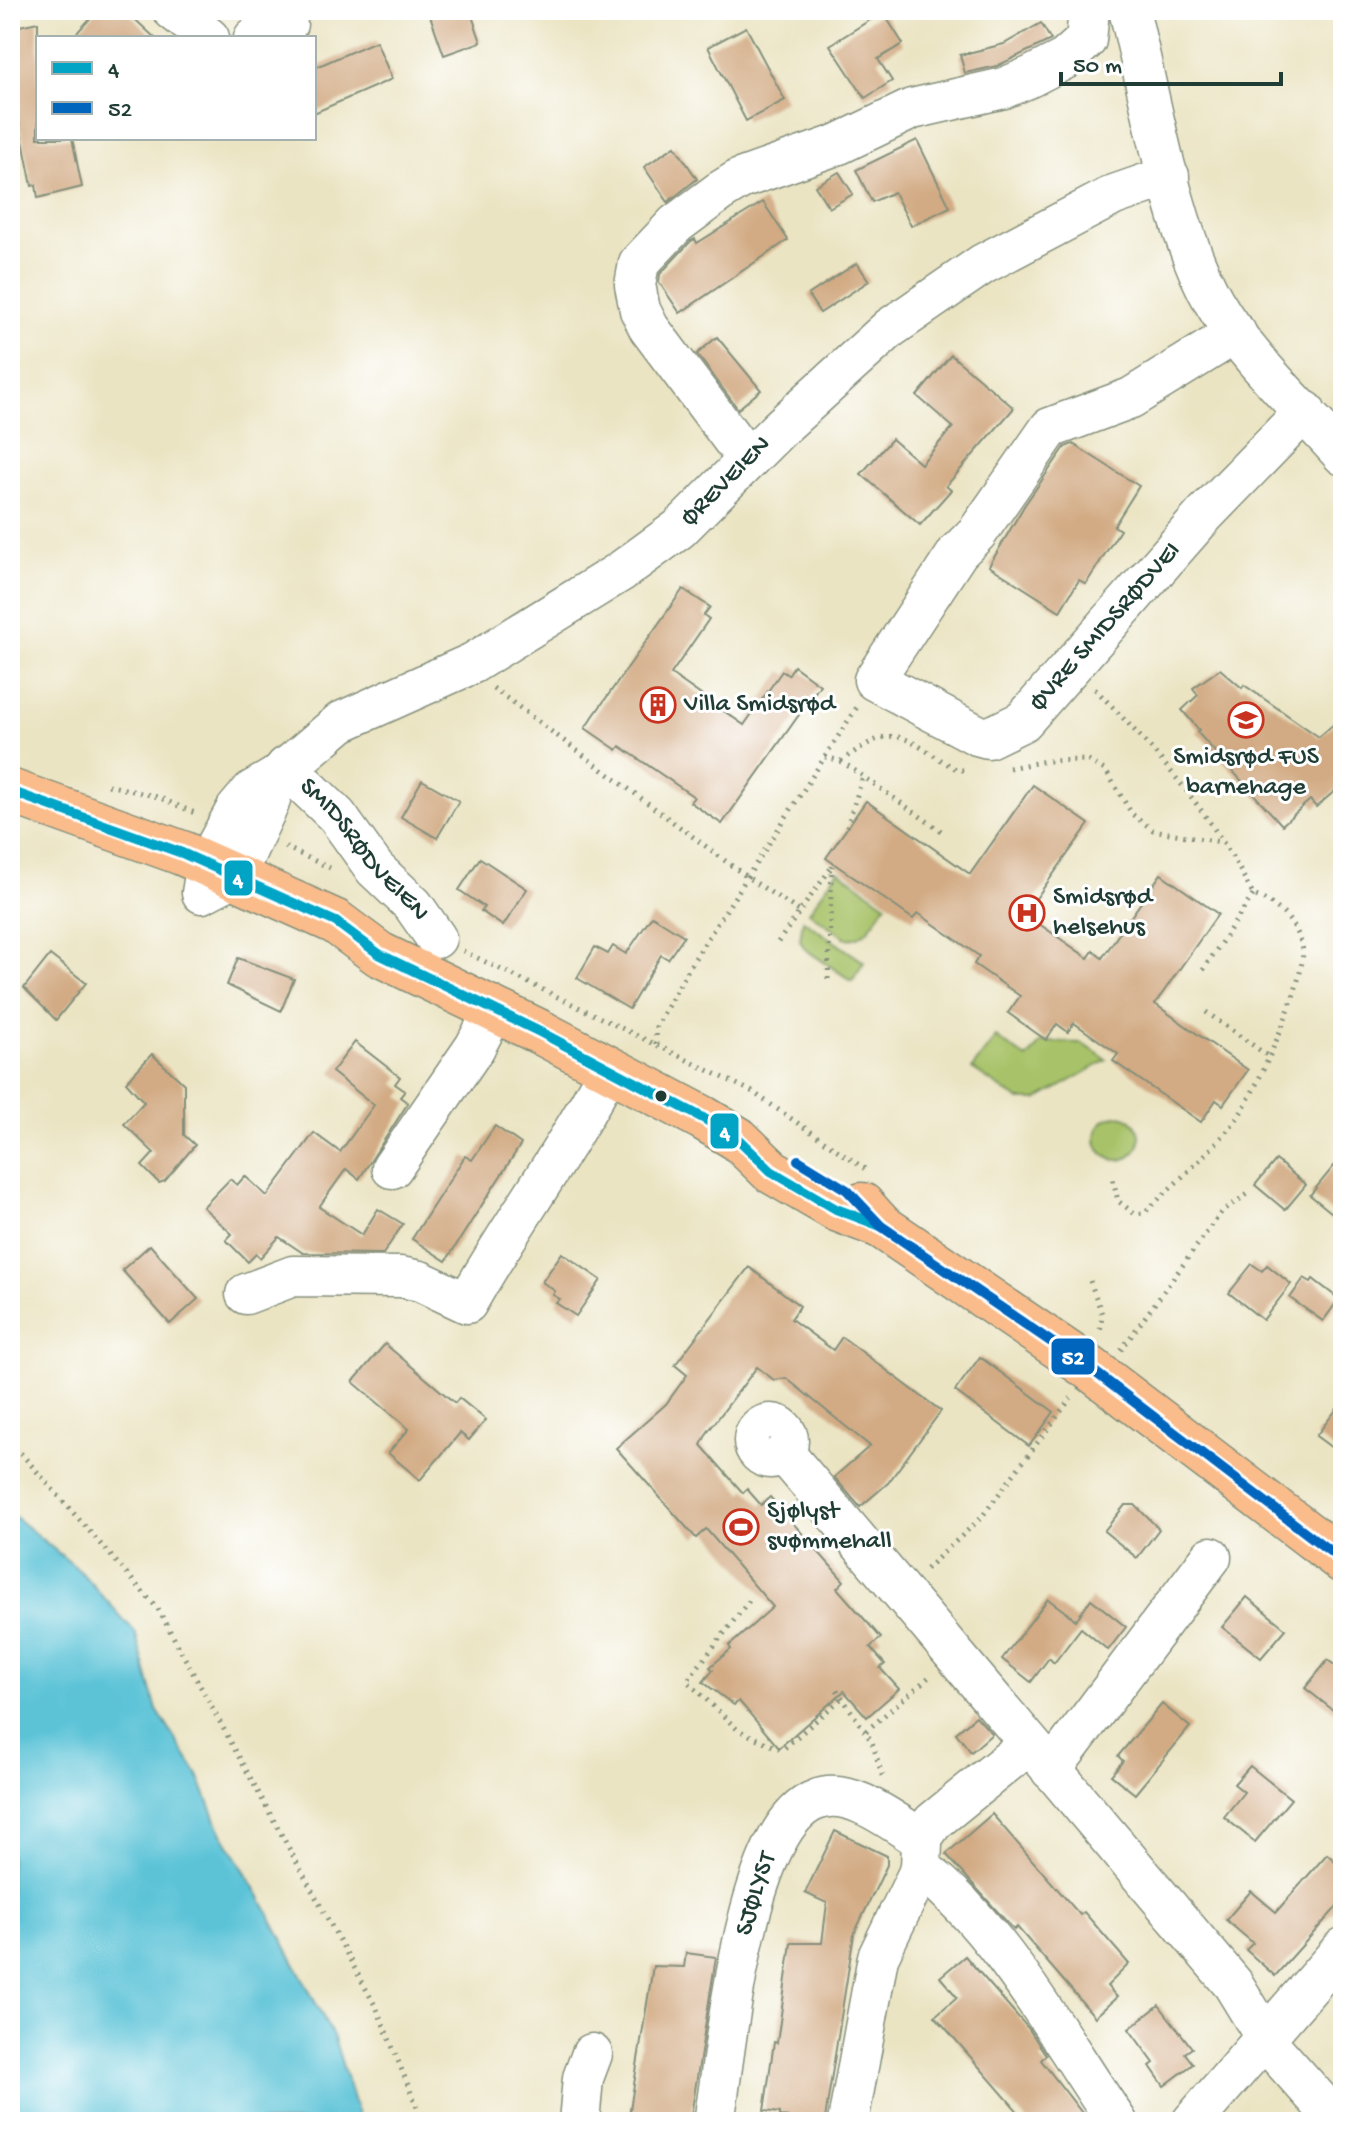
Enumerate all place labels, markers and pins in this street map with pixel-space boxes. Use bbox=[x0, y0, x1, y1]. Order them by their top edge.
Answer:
building icon: Villa Smidsrød bbox=[639, 686, 677, 724]
place label: Villa Smidsrød bbox=[683, 690, 837, 721]
school or university icon: Smidsrød FUS barnehage bbox=[1227, 701, 1265, 739]
place label: Smidsrød FUS barnehage bbox=[1173, 743, 1320, 804]
place label: Smidsrød helsehus bbox=[1053, 883, 1154, 944]
hospital icon: Smidsrød helsehus bbox=[1008, 894, 1046, 932]
unlabelled marker bbox=[653, 1088, 669, 1104]
place label: Sjølyst svømmehall bbox=[767, 1497, 892, 1558]
sports icon: Sjølyst svømmehall bbox=[722, 1508, 760, 1546]

